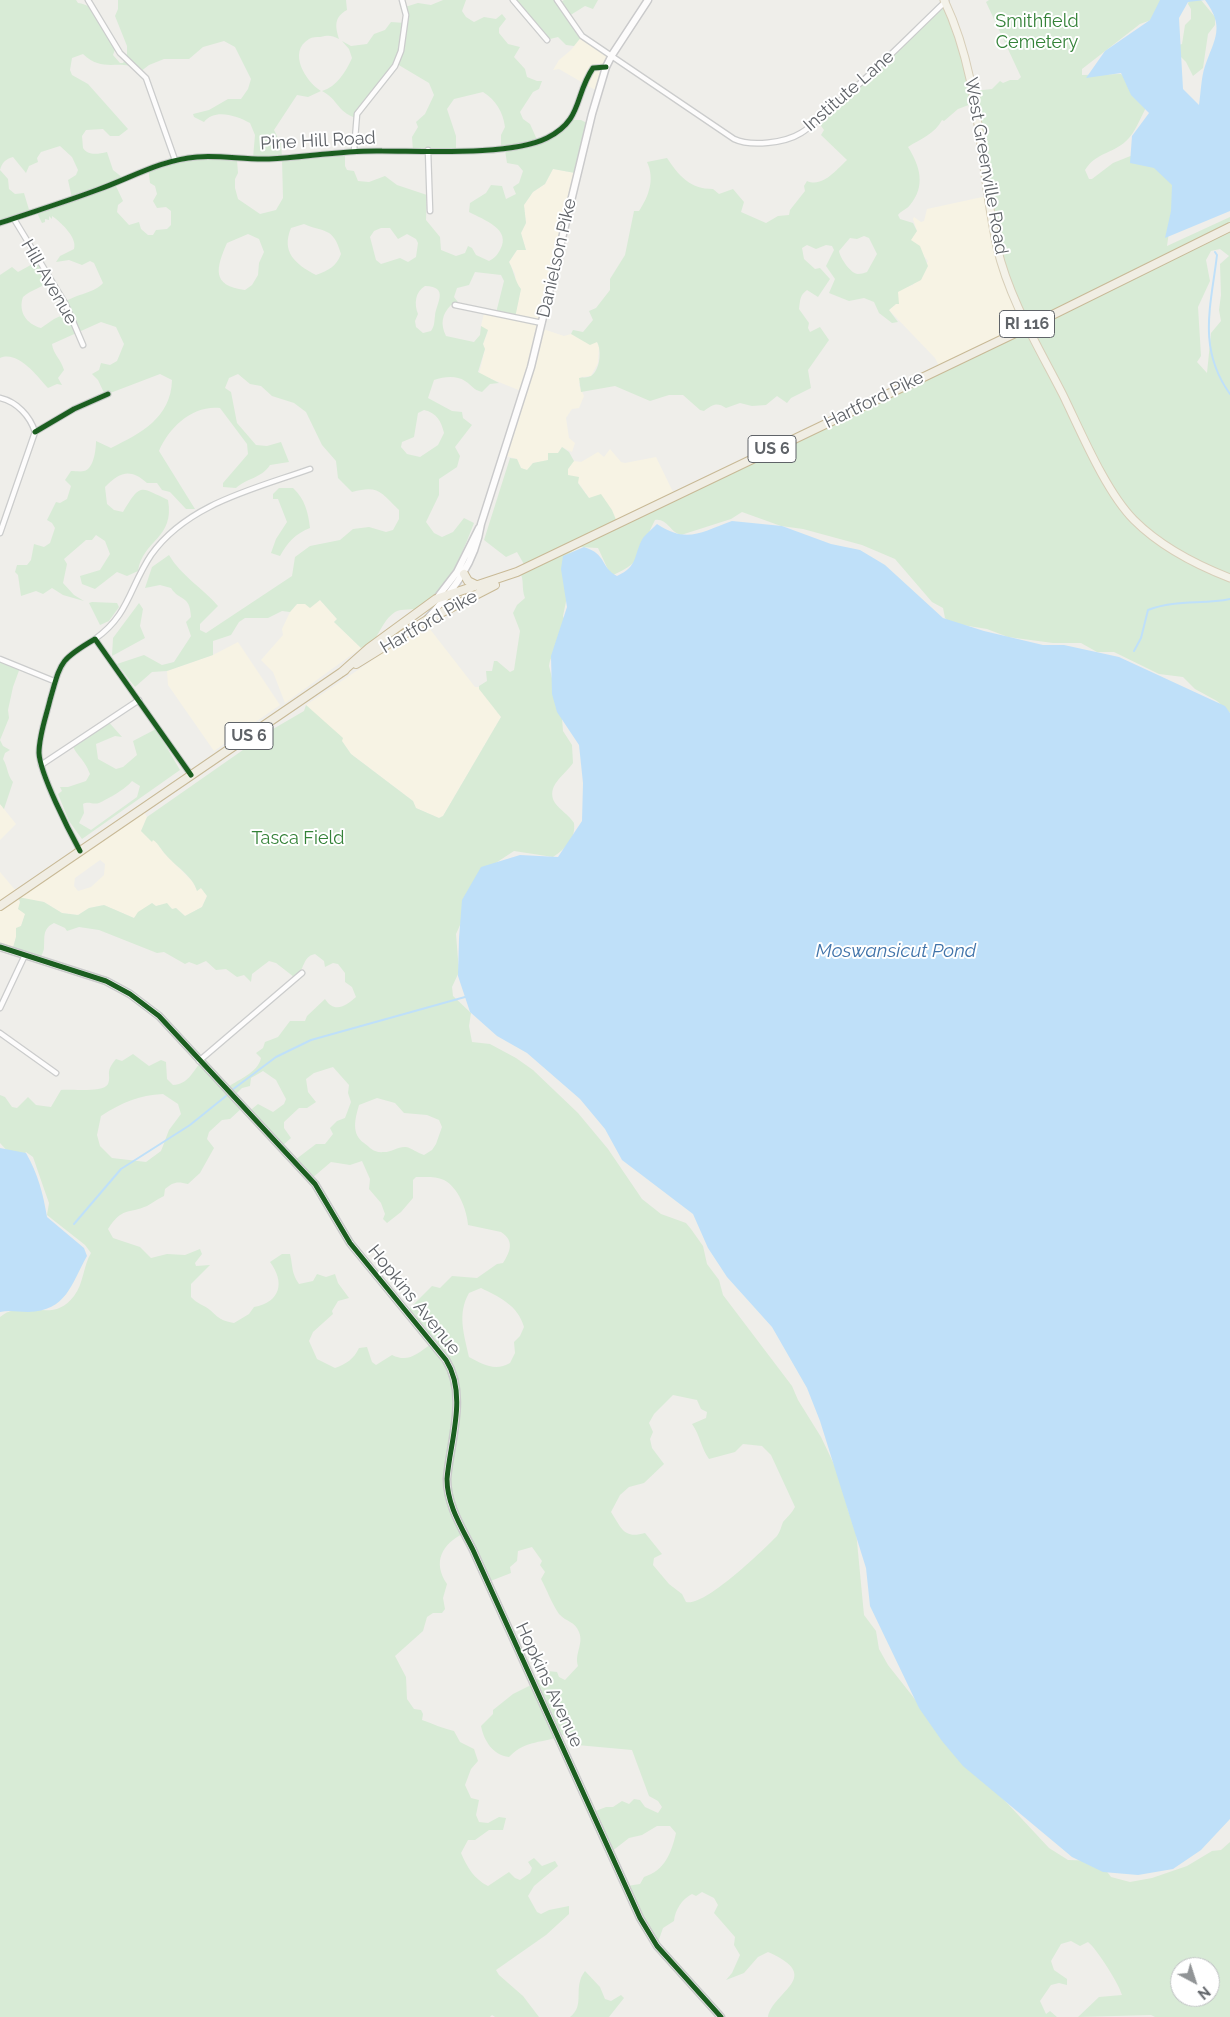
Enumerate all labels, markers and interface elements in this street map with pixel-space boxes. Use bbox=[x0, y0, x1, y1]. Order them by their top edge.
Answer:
park label: Smithfield Cemetery bbox=[995, 11, 1079, 54]
street label: Institute Lane bbox=[799, 46, 899, 136]
street label: West Greenville Road bbox=[960, 76, 1012, 256]
street label: Pine Hill Road bbox=[260, 127, 376, 155]
street label: Danielson Pike bbox=[533, 196, 581, 320]
street label: Hill Avenue bbox=[16, 236, 82, 328]
road number: RI 116 bbox=[1000, 310, 1054, 338]
street label: Hartford Pike bbox=[821, 367, 927, 433]
road number: US 6 bbox=[748, 436, 796, 462]
street label: Hartford Pike bbox=[377, 586, 481, 658]
road number: US 6 bbox=[225, 722, 273, 749]
park label: Tasca Field bbox=[251, 828, 345, 850]
water label: Moswansicut Pond bbox=[816, 940, 976, 962]
street label: Hopkins Avenue bbox=[363, 1241, 465, 1359]
street label: Hopkins Avenue bbox=[511, 1619, 587, 1751]
north arrow bbox=[1170, 1957, 1220, 2007]
text: N bbox=[1195, 1983, 1213, 2002]

